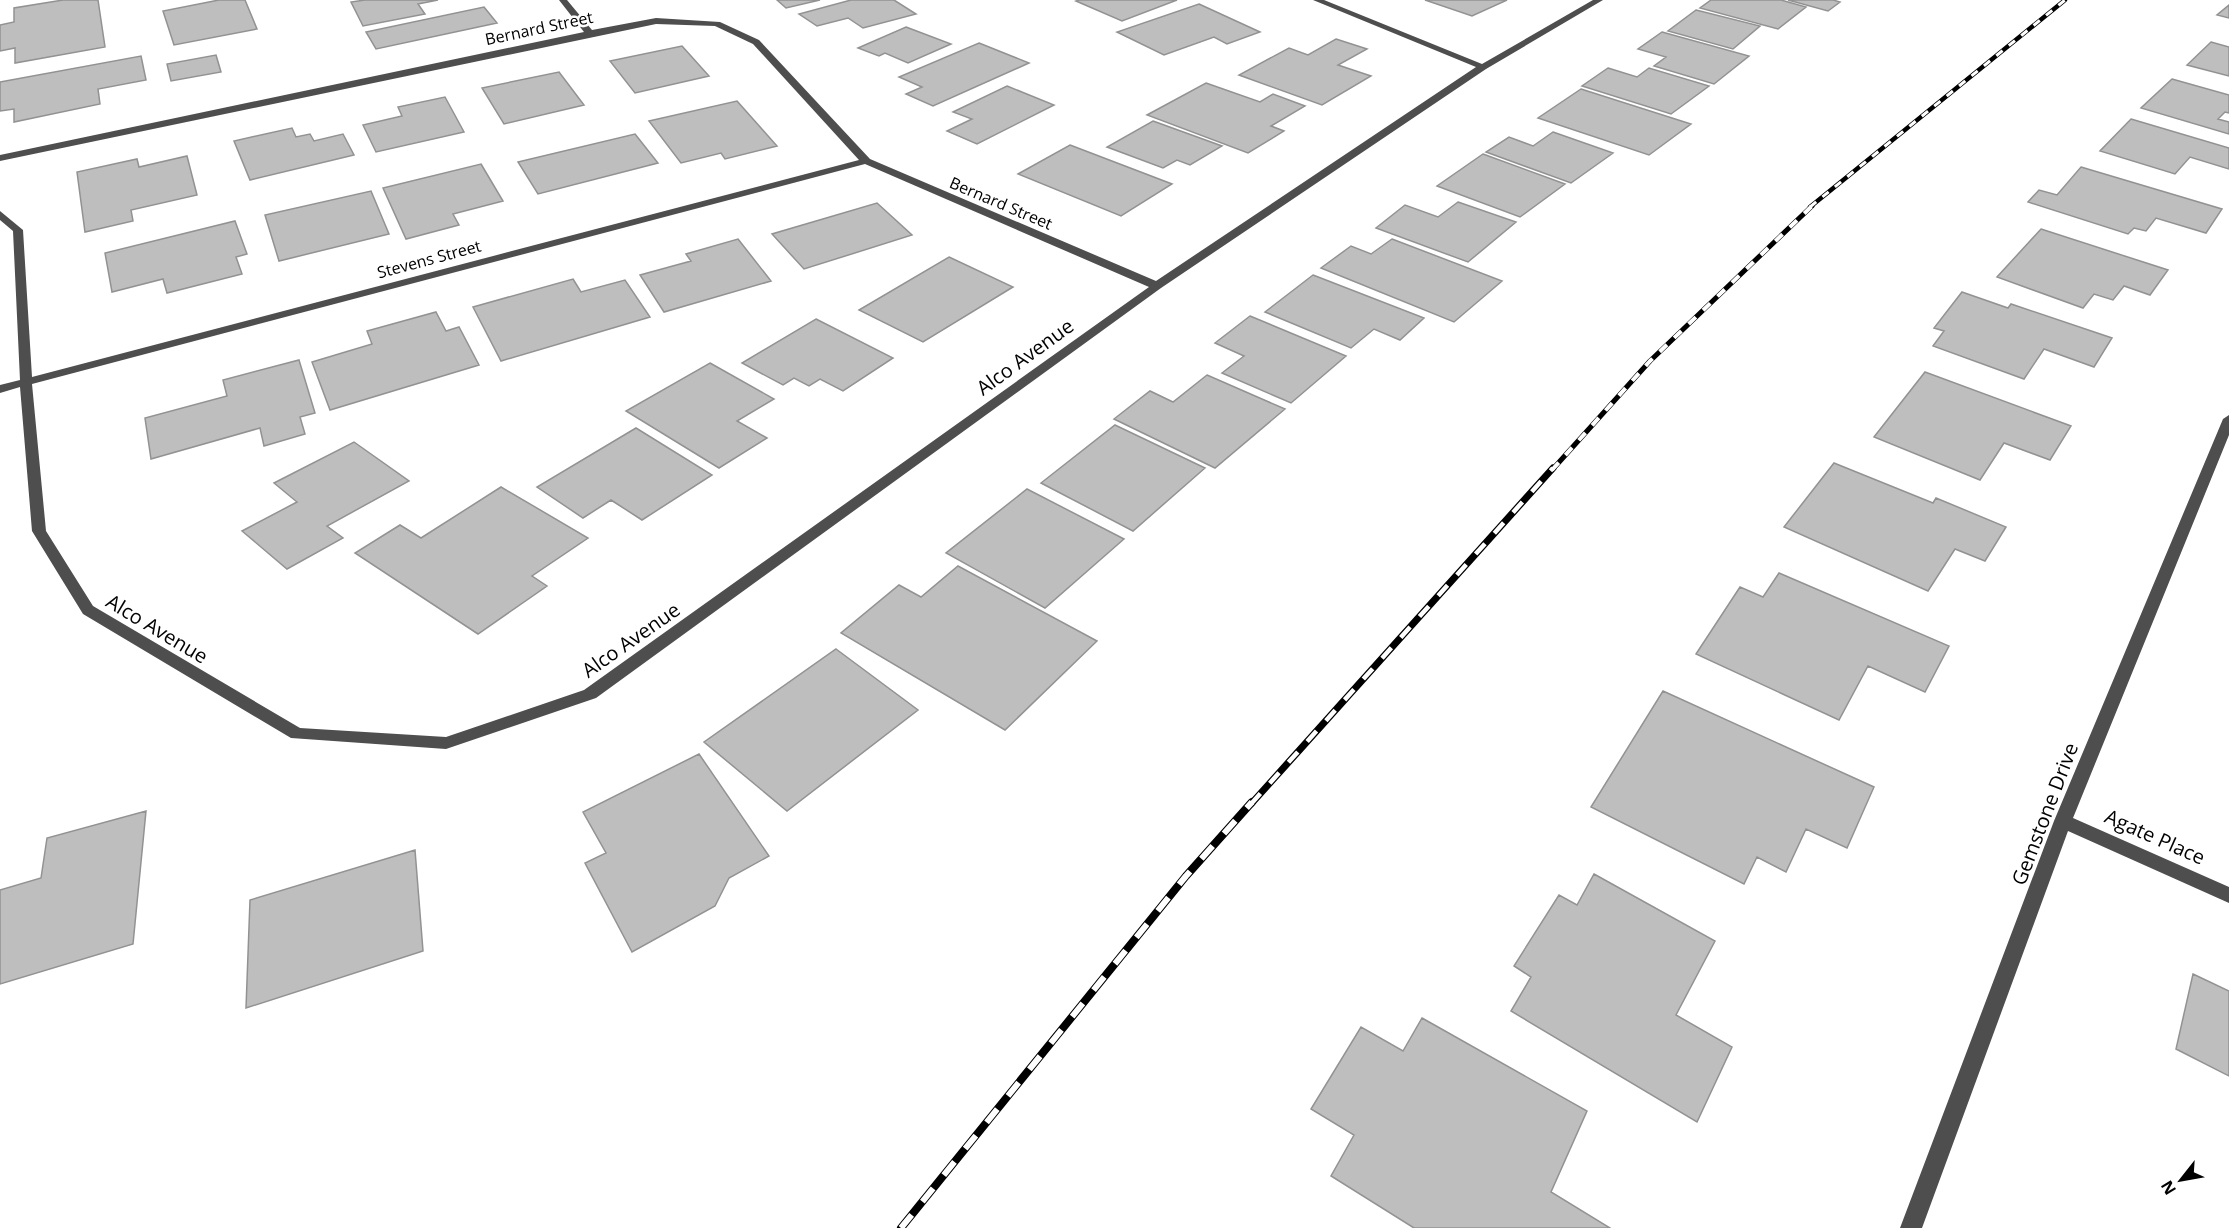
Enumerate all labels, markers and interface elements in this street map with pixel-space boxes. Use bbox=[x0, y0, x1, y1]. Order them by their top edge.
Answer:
street label: Bernard Street bbox=[483, 6, 595, 50]
street label: Bernard Street bbox=[946, 171, 1056, 235]
street label: Stevens Street bbox=[375, 234, 484, 283]
street label: Alco Avenue bbox=[971, 312, 1079, 401]
street label: Alco Avenue bbox=[101, 588, 213, 670]
street label: Alco Avenue bbox=[576, 596, 685, 683]
street label: Gemstone Drive bbox=[2005, 739, 2084, 889]
street label: Agate Place bbox=[2101, 802, 2210, 871]
north arrow bbox=[2151, 1150, 2211, 1210]
text: N bbox=[2155, 1176, 2181, 1199]

